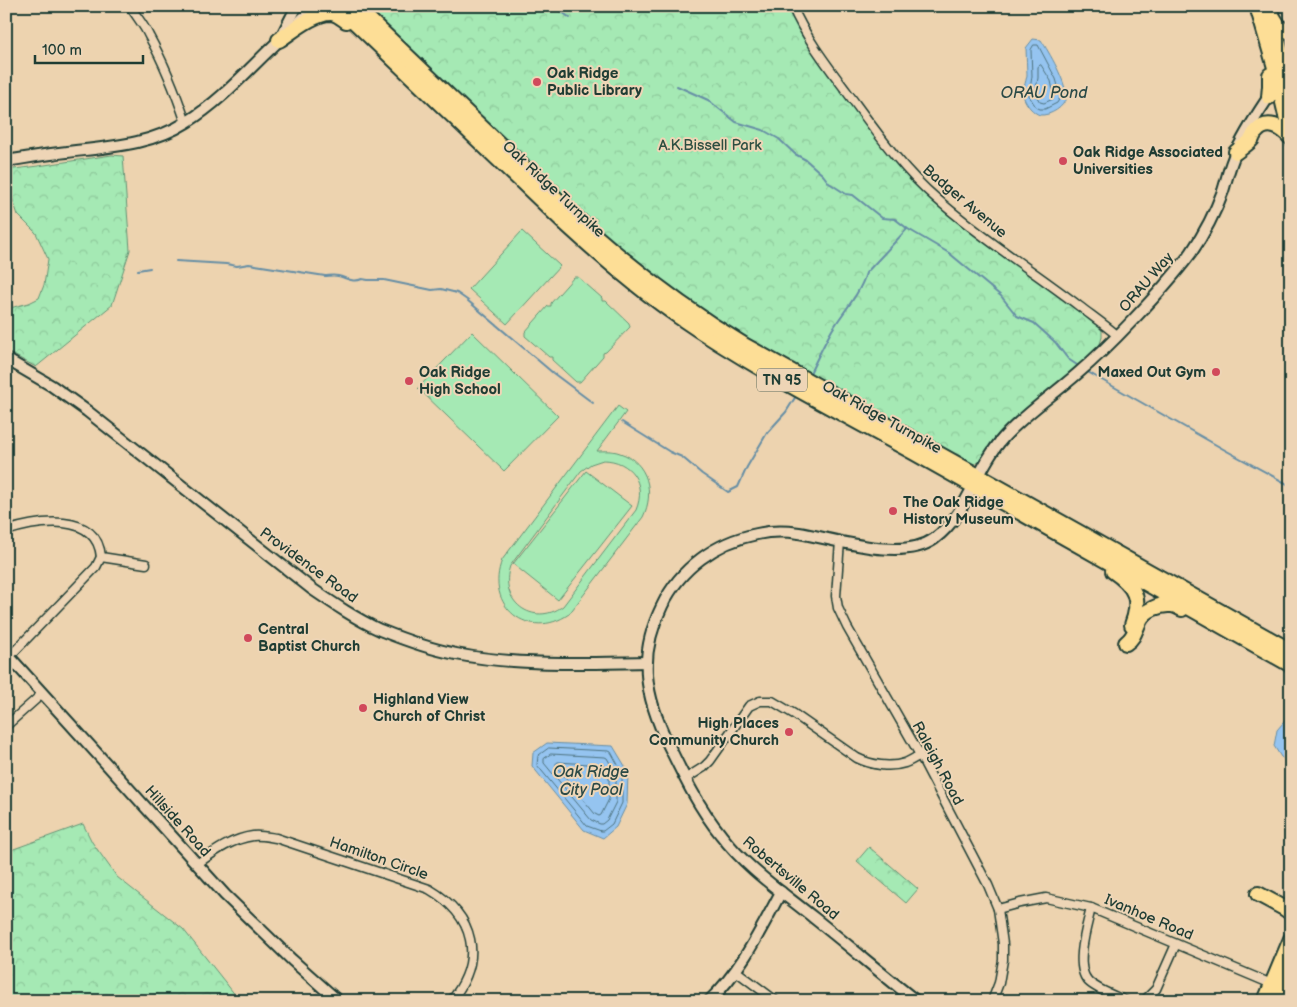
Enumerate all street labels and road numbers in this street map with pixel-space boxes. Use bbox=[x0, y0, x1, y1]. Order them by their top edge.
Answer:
street label: Oak Ridge Turnpike bbox=[498, 137, 609, 242]
street label: Badger Avenue bbox=[918, 160, 1011, 242]
street label: ORAU Way bbox=[1115, 248, 1178, 316]
road number: TN 95 bbox=[757, 368, 807, 392]
street label: Oak Ridge Turnpike bbox=[819, 377, 945, 458]
street label: Providence Road bbox=[256, 523, 362, 607]
street label: Raleigh Road bbox=[908, 718, 968, 808]
street label: Hillside Road bbox=[140, 782, 215, 861]
street label: Robertsville Road bbox=[738, 832, 843, 924]
street label: Hamilton Circle bbox=[327, 833, 431, 884]
street label: Ivanhoe Road bbox=[1102, 890, 1196, 945]

